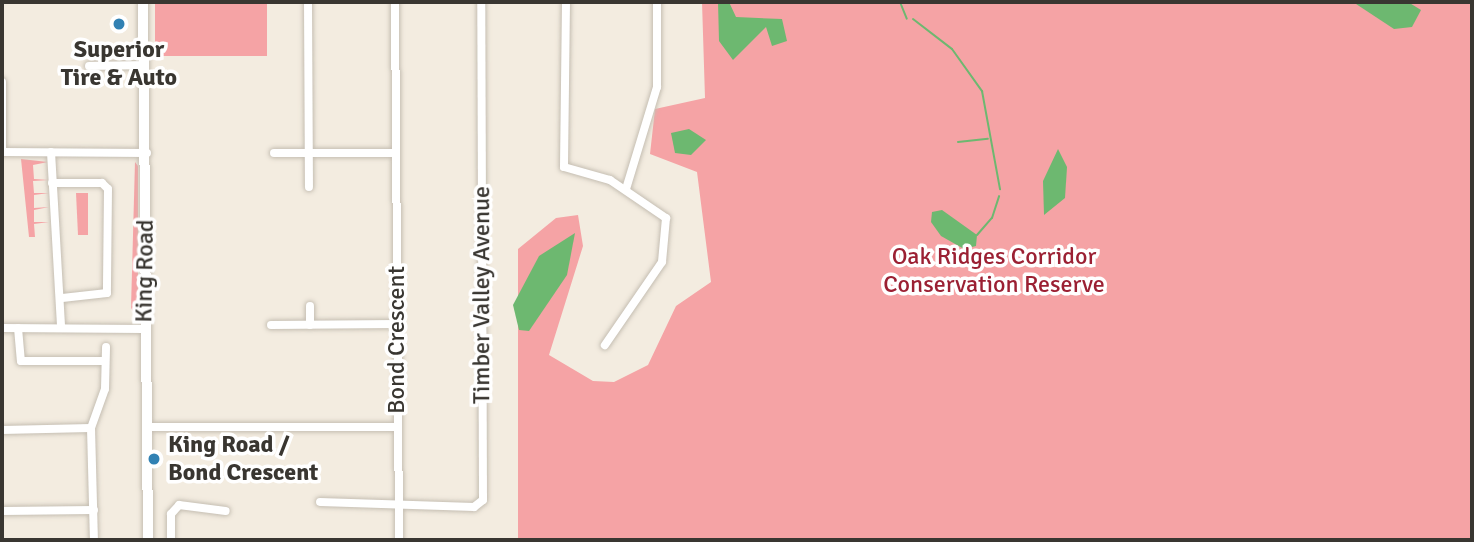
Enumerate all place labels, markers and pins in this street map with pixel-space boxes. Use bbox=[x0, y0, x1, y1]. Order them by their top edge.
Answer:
marker: Superior Tire & Auto bbox=[111, 16, 127, 32]
place label: Superior Tire & Auto bbox=[61, 36, 177, 92]
place label: King Road / Bond Crescent bbox=[168, 431, 318, 487]
marker: King Road / Bond Crescent bbox=[146, 451, 162, 467]

